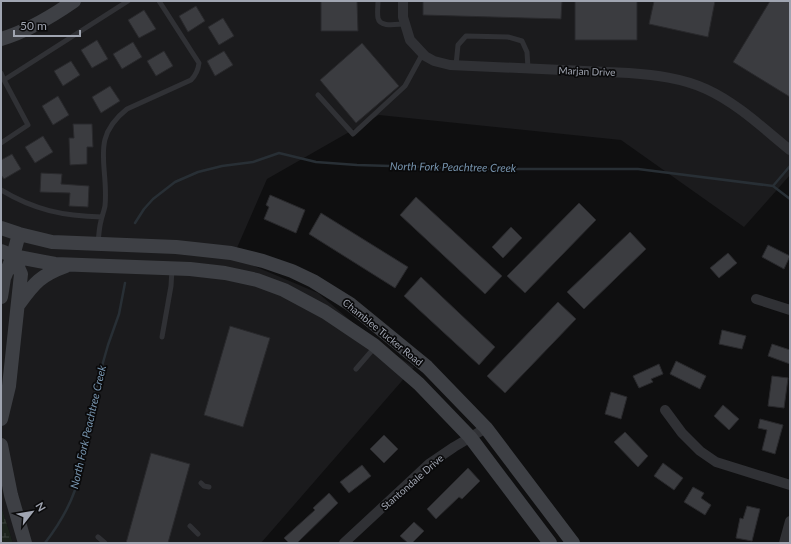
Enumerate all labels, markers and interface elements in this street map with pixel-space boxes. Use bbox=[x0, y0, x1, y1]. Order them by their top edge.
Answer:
scale bar bbox=[14, 12, 80, 38]
text: 50 m bbox=[20, 18, 47, 33]
street label: Marjan Drive bbox=[558, 64, 616, 78]
water label: North Fork Peachtree Creek bbox=[390, 159, 517, 174]
street label: Chamblee Tucker Road bbox=[340, 296, 426, 368]
water label: North Fork Peachtree Creek bbox=[67, 363, 108, 490]
street label: Stantondale Drive bbox=[378, 452, 446, 512]
north arrow bbox=[12, 492, 52, 532]
text: N bbox=[33, 500, 49, 514]

